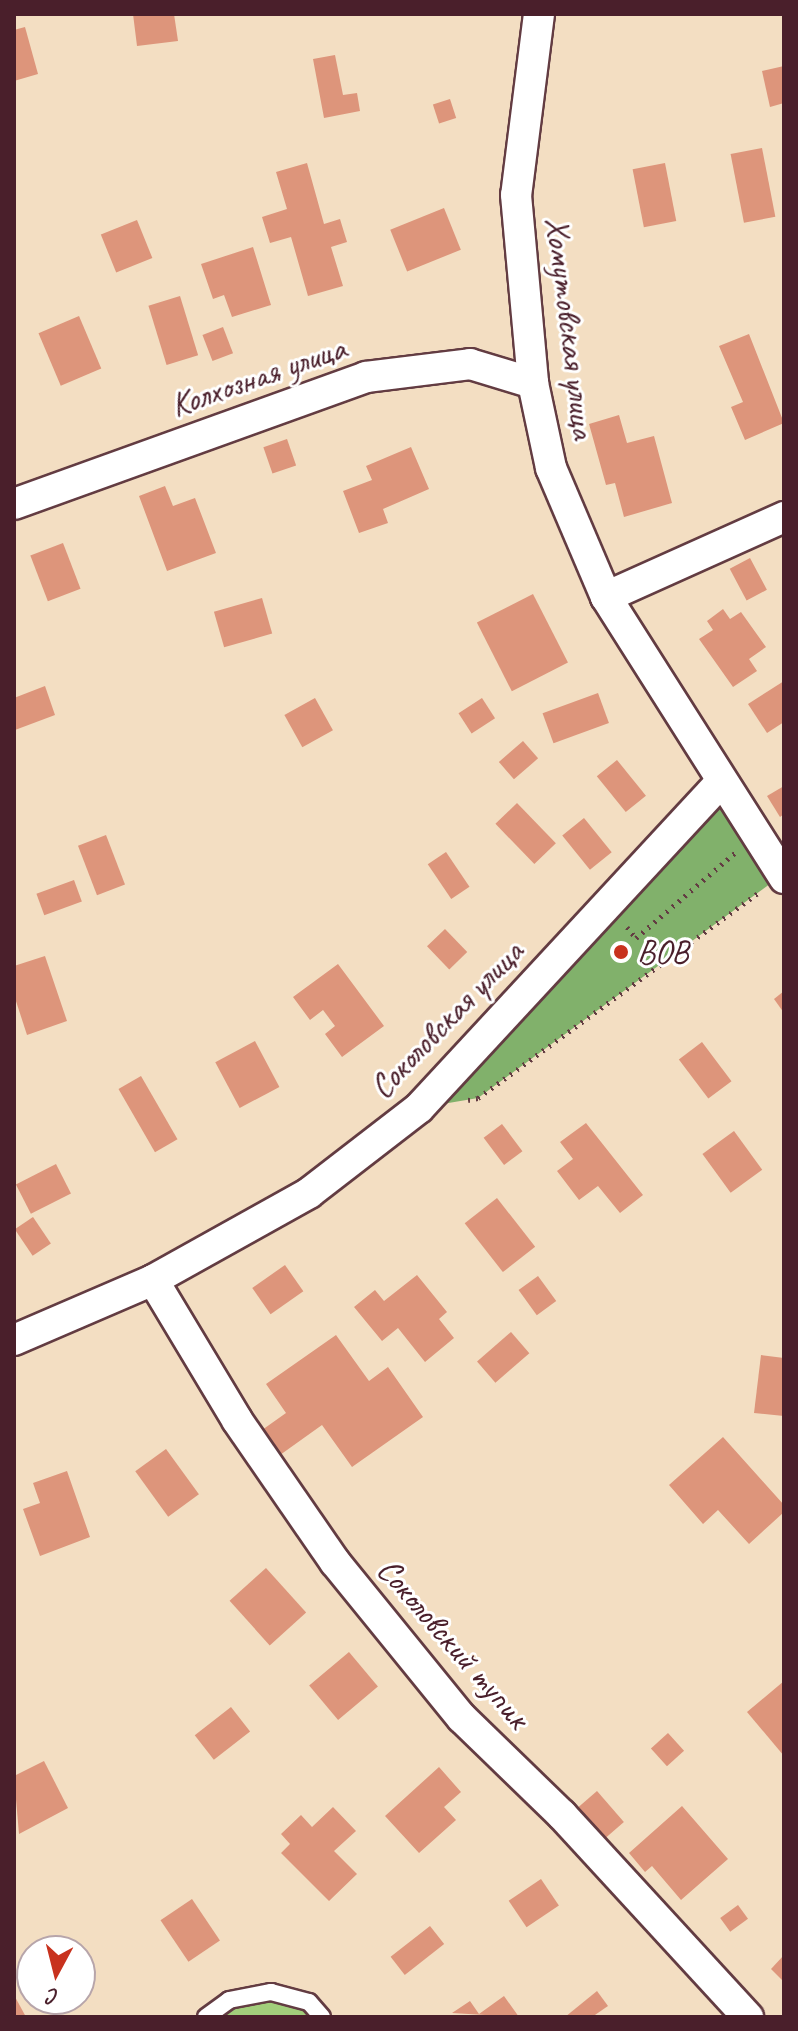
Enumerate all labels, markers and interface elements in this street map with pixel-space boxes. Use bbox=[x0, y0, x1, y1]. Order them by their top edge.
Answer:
street label: Хомутовская улица bbox=[537, 214, 605, 442]
street label: Колхозная улица bbox=[164, 326, 352, 426]
street label: Соколовская улица bbox=[360, 931, 532, 1107]
place label: ВОВ bbox=[637, 932, 687, 972]
marker: ВОВ bbox=[612, 943, 630, 961]
street label: Соколовский тупик bbox=[369, 1549, 539, 1737]
north arrow bbox=[16, 1935, 96, 2015]
text: С bbox=[46, 1982, 60, 2011]

